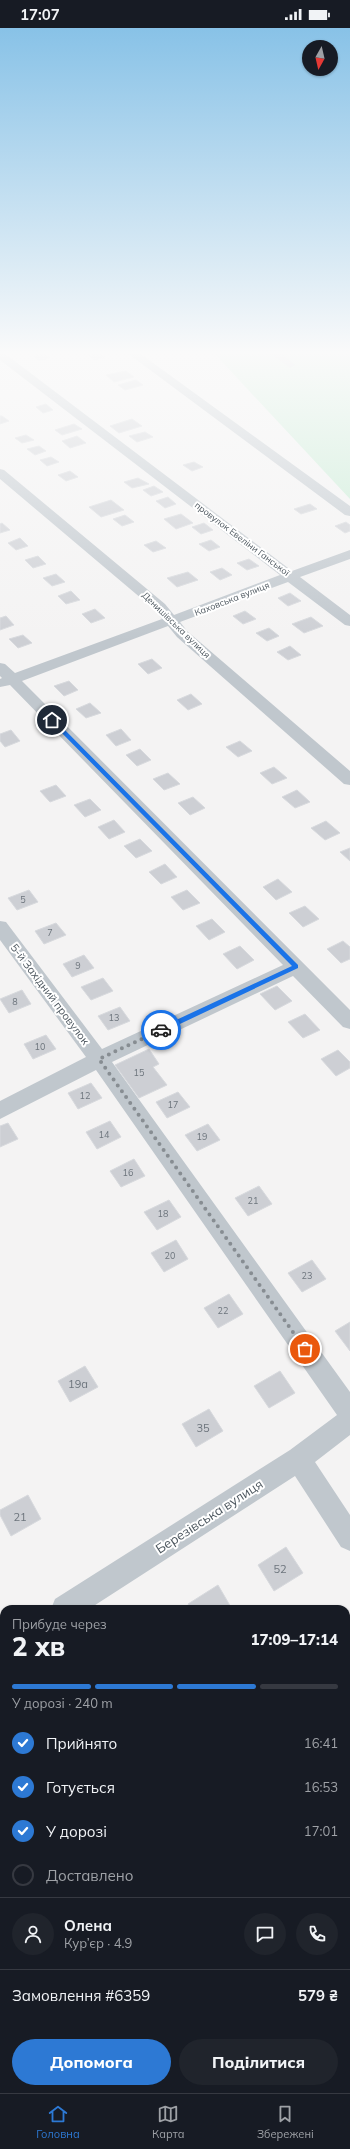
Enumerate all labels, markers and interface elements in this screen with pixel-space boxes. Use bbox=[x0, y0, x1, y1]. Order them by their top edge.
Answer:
text: 17:07 bbox=[20, 5, 60, 24]
north arrow bbox=[302, 40, 338, 76]
map controls bbox=[302, 40, 338, 76]
street label: провулок Евеліни Ганської bbox=[192, 499, 292, 579]
street label: Каховська вулиця bbox=[193, 579, 271, 619]
street label: Денишівська вулиця bbox=[139, 589, 213, 661]
pin bbox=[35, 703, 69, 737]
icon: home bbox=[41, 709, 63, 731]
house number: 5 bbox=[20, 894, 26, 905]
house number: 7 bbox=[47, 927, 53, 938]
street label: 5-й Західний провулок bbox=[7, 941, 93, 1047]
house number: 9 bbox=[75, 960, 81, 971]
house number: 8 bbox=[12, 996, 18, 1007]
courier bbox=[141, 1010, 181, 1050]
house number: 13 bbox=[109, 1012, 119, 1023]
icon: car bbox=[150, 1019, 172, 1041]
house number: 10 bbox=[35, 1041, 45, 1052]
house number: 15 bbox=[134, 1067, 145, 1078]
house number: 12 bbox=[80, 1090, 90, 1101]
house number: 17 bbox=[168, 1099, 178, 1110]
house number: 14 bbox=[99, 1129, 110, 1140]
house number: 19 bbox=[197, 1131, 207, 1142]
house number: 16 bbox=[123, 1167, 133, 1178]
house number: 21 bbox=[248, 1195, 258, 1206]
house number: 18 bbox=[158, 1208, 168, 1219]
house number: 20 bbox=[165, 1250, 175, 1261]
house number: 23 bbox=[302, 1270, 312, 1281]
house number: 22 bbox=[218, 1305, 228, 1316]
pin bbox=[288, 1332, 322, 1366]
icon: bag bbox=[294, 1338, 316, 1360]
house number: 19а bbox=[68, 1377, 88, 1391]
house number: 35 bbox=[196, 1421, 210, 1435]
street label: Березівська вулиця bbox=[152, 1475, 266, 1557]
house number: 21 bbox=[13, 1510, 27, 1524]
house number: 52 bbox=[273, 1562, 287, 1576]
text: Прибуде через bbox=[12, 1616, 107, 1632]
text: 2 хв bbox=[12, 1630, 65, 1663]
text: 17:09–17:14 bbox=[251, 1630, 338, 1649]
text: У дорозі · 240 m bbox=[12, 1695, 113, 1711]
icon: check bbox=[12, 1732, 34, 1754]
text: Прийнято bbox=[46, 1734, 117, 1753]
text: 16:41 bbox=[304, 1735, 338, 1751]
icon: check bbox=[12, 1776, 34, 1798]
text: Готується bbox=[46, 1778, 115, 1797]
text: 16:53 bbox=[304, 1779, 338, 1795]
icon: check bbox=[12, 1820, 34, 1842]
text: У дорозі bbox=[46, 1822, 107, 1841]
text: 17:01 bbox=[304, 1823, 338, 1839]
text: Доставлено bbox=[46, 1866, 133, 1885]
button: person bbox=[12, 1913, 54, 1955]
button: chat bbox=[244, 1913, 286, 1955]
button: phone bbox=[296, 1913, 338, 1955]
text: Олена bbox=[64, 1916, 112, 1935]
text: Кур’єр · 4.9 bbox=[64, 1935, 132, 1951]
text: Замовлення #6359 bbox=[12, 1986, 150, 2005]
text: 579 ₴ bbox=[298, 1986, 338, 2005]
button: Допомога bbox=[12, 2039, 171, 2085]
button: Поділитися bbox=[179, 2039, 338, 2085]
tab: Головна bbox=[36, 2103, 80, 2141]
tab: Карта bbox=[152, 2103, 184, 2141]
tab: Збережені bbox=[257, 2103, 314, 2141]

